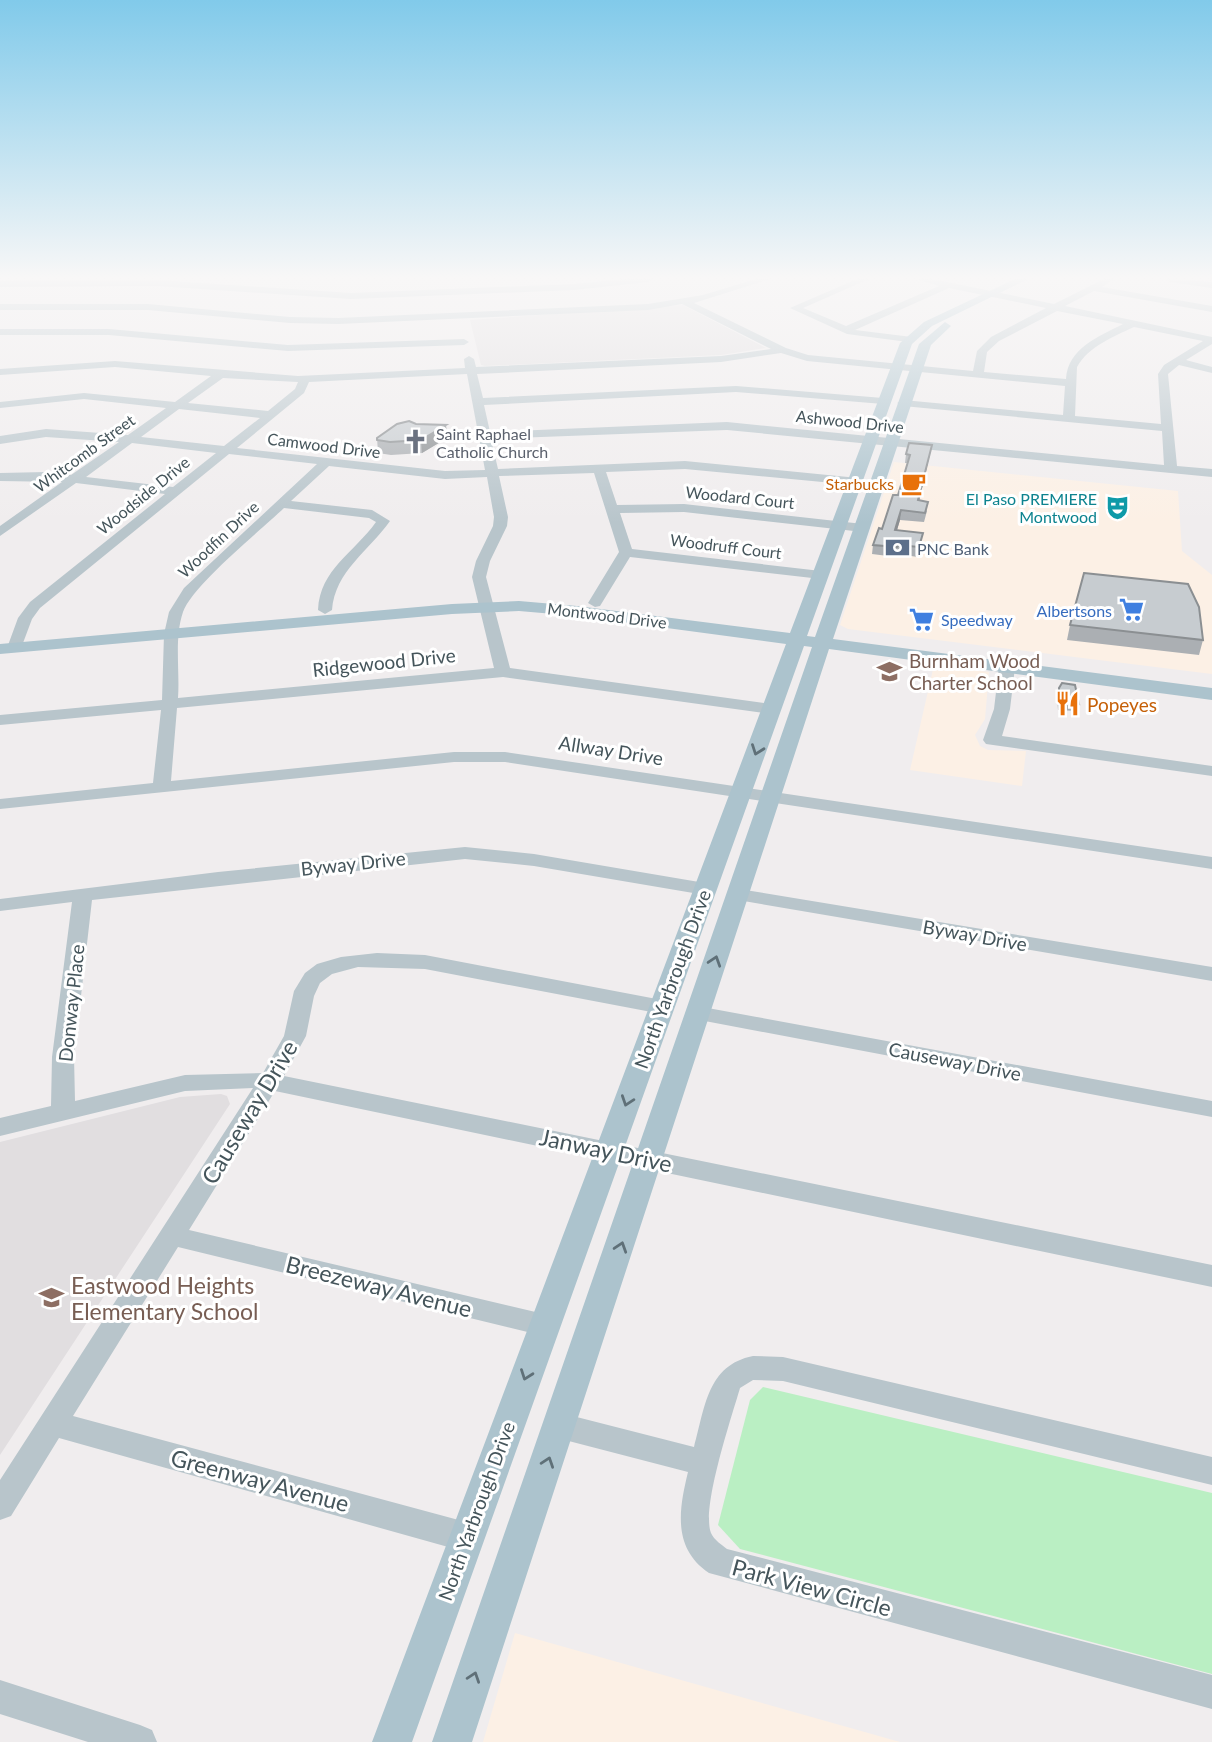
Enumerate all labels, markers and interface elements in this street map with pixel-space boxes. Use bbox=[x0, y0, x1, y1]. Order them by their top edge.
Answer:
street label: Ashwood Drive bbox=[795, 406, 905, 436]
street label: Whitcomb Street bbox=[30, 410, 138, 496]
place label: Saint Raphael Catholic Church bbox=[436, 424, 548, 461]
church icon: Saint Raphael Catholic Church bbox=[402, 428, 430, 456]
street label: Camwood Drive bbox=[266, 429, 382, 461]
street label: Woodside Drive bbox=[93, 452, 193, 538]
cafe icon: Starbucks bbox=[900, 469, 928, 497]
place label: Starbucks bbox=[826, 474, 894, 493]
street label: Woodard Court bbox=[685, 482, 796, 512]
place label: El Paso PREMIERE Montwood bbox=[966, 489, 1097, 526]
theatre icon: El Paso PREMIERE Montwood bbox=[1103, 493, 1131, 521]
street label: Woodfin Drive bbox=[174, 497, 262, 581]
street label: Woodruff Court bbox=[669, 530, 783, 562]
bank icon: PNC Bank bbox=[883, 534, 911, 562]
place label: PNC Bank bbox=[917, 539, 990, 558]
supermarket icon: Albertsons bbox=[1118, 596, 1146, 624]
street label: Montwood Drive bbox=[546, 598, 668, 632]
place label: Albertsons bbox=[1037, 601, 1112, 620]
supermarket icon: Speedway bbox=[907, 605, 935, 633]
place label: Speedway bbox=[941, 610, 1014, 629]
street label: Ridgewood Drive bbox=[311, 643, 457, 681]
place label: Burnham Wood Charter School bbox=[909, 649, 1040, 694]
school or university icon: Burnham Wood Charter School bbox=[875, 657, 903, 685]
restaurant icon: Popeyes bbox=[1053, 690, 1081, 718]
place label: Popeyes bbox=[1087, 693, 1157, 716]
street label: Allway Drive bbox=[557, 730, 665, 770]
one-way arrow bbox=[751, 744, 765, 756]
street label: Byway Drive bbox=[299, 846, 407, 880]
street label: North Yarbrough Drive bbox=[629, 886, 715, 1072]
street label: Byway Drive bbox=[921, 915, 1029, 955]
street label: Donway Place bbox=[53, 943, 89, 1063]
one-way arrow bbox=[707, 955, 721, 967]
street label: Causeway Drive bbox=[195, 1035, 303, 1189]
street label: Causeway Drive bbox=[887, 1037, 1023, 1085]
one-way arrow bbox=[622, 1095, 636, 1107]
street label: Janway Drive bbox=[537, 1122, 675, 1178]
one-way arrow bbox=[613, 1241, 627, 1253]
street label: Breezeway Avenue bbox=[283, 1249, 475, 1323]
place label: Eastwood Heights Elementary School bbox=[71, 1271, 258, 1325]
school or university icon: Eastwood Heights Elementary School bbox=[37, 1284, 65, 1312]
one-way arrow bbox=[520, 1368, 534, 1380]
street label: North Yarbrough Drive bbox=[433, 1418, 519, 1604]
street label: Greenway Avenue bbox=[168, 1443, 352, 1517]
one-way arrow bbox=[540, 1457, 554, 1469]
street label: Park View Circle bbox=[729, 1552, 895, 1622]
one-way arrow bbox=[466, 1672, 481, 1684]

